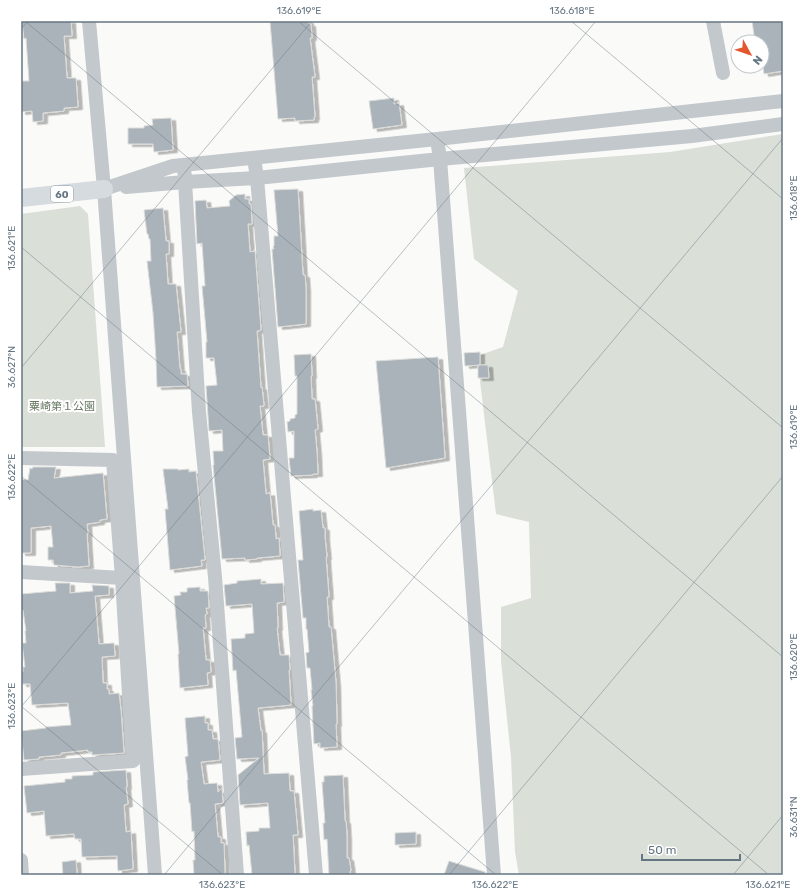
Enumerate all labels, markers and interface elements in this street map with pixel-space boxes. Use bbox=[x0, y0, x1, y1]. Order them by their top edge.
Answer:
text: 136.619°E bbox=[277, 5, 321, 17]
text: 136.618°E bbox=[549, 5, 595, 17]
north arrow bbox=[730, 34, 770, 74]
text: N bbox=[750, 53, 765, 67]
text: 136.618°E bbox=[788, 175, 800, 221]
road number: 60 bbox=[51, 186, 73, 202]
text: 136.621°E bbox=[6, 226, 18, 270]
text: 36.627°N bbox=[6, 346, 18, 388]
park label: 粟崎第１公園 bbox=[29, 400, 95, 413]
text: 136.619°E bbox=[788, 405, 800, 449]
text: 136.622°E bbox=[6, 454, 18, 500]
text: 136.620°E bbox=[788, 634, 800, 680]
text: 136.623°E bbox=[6, 683, 18, 729]
text: 36.631°N bbox=[788, 796, 800, 838]
scale bar bbox=[642, 836, 740, 862]
text: 50 m bbox=[648, 843, 676, 857]
text: 136.623°E bbox=[199, 879, 245, 891]
text: 136.622°E bbox=[472, 879, 518, 891]
text: 136.621°E bbox=[746, 879, 790, 891]

